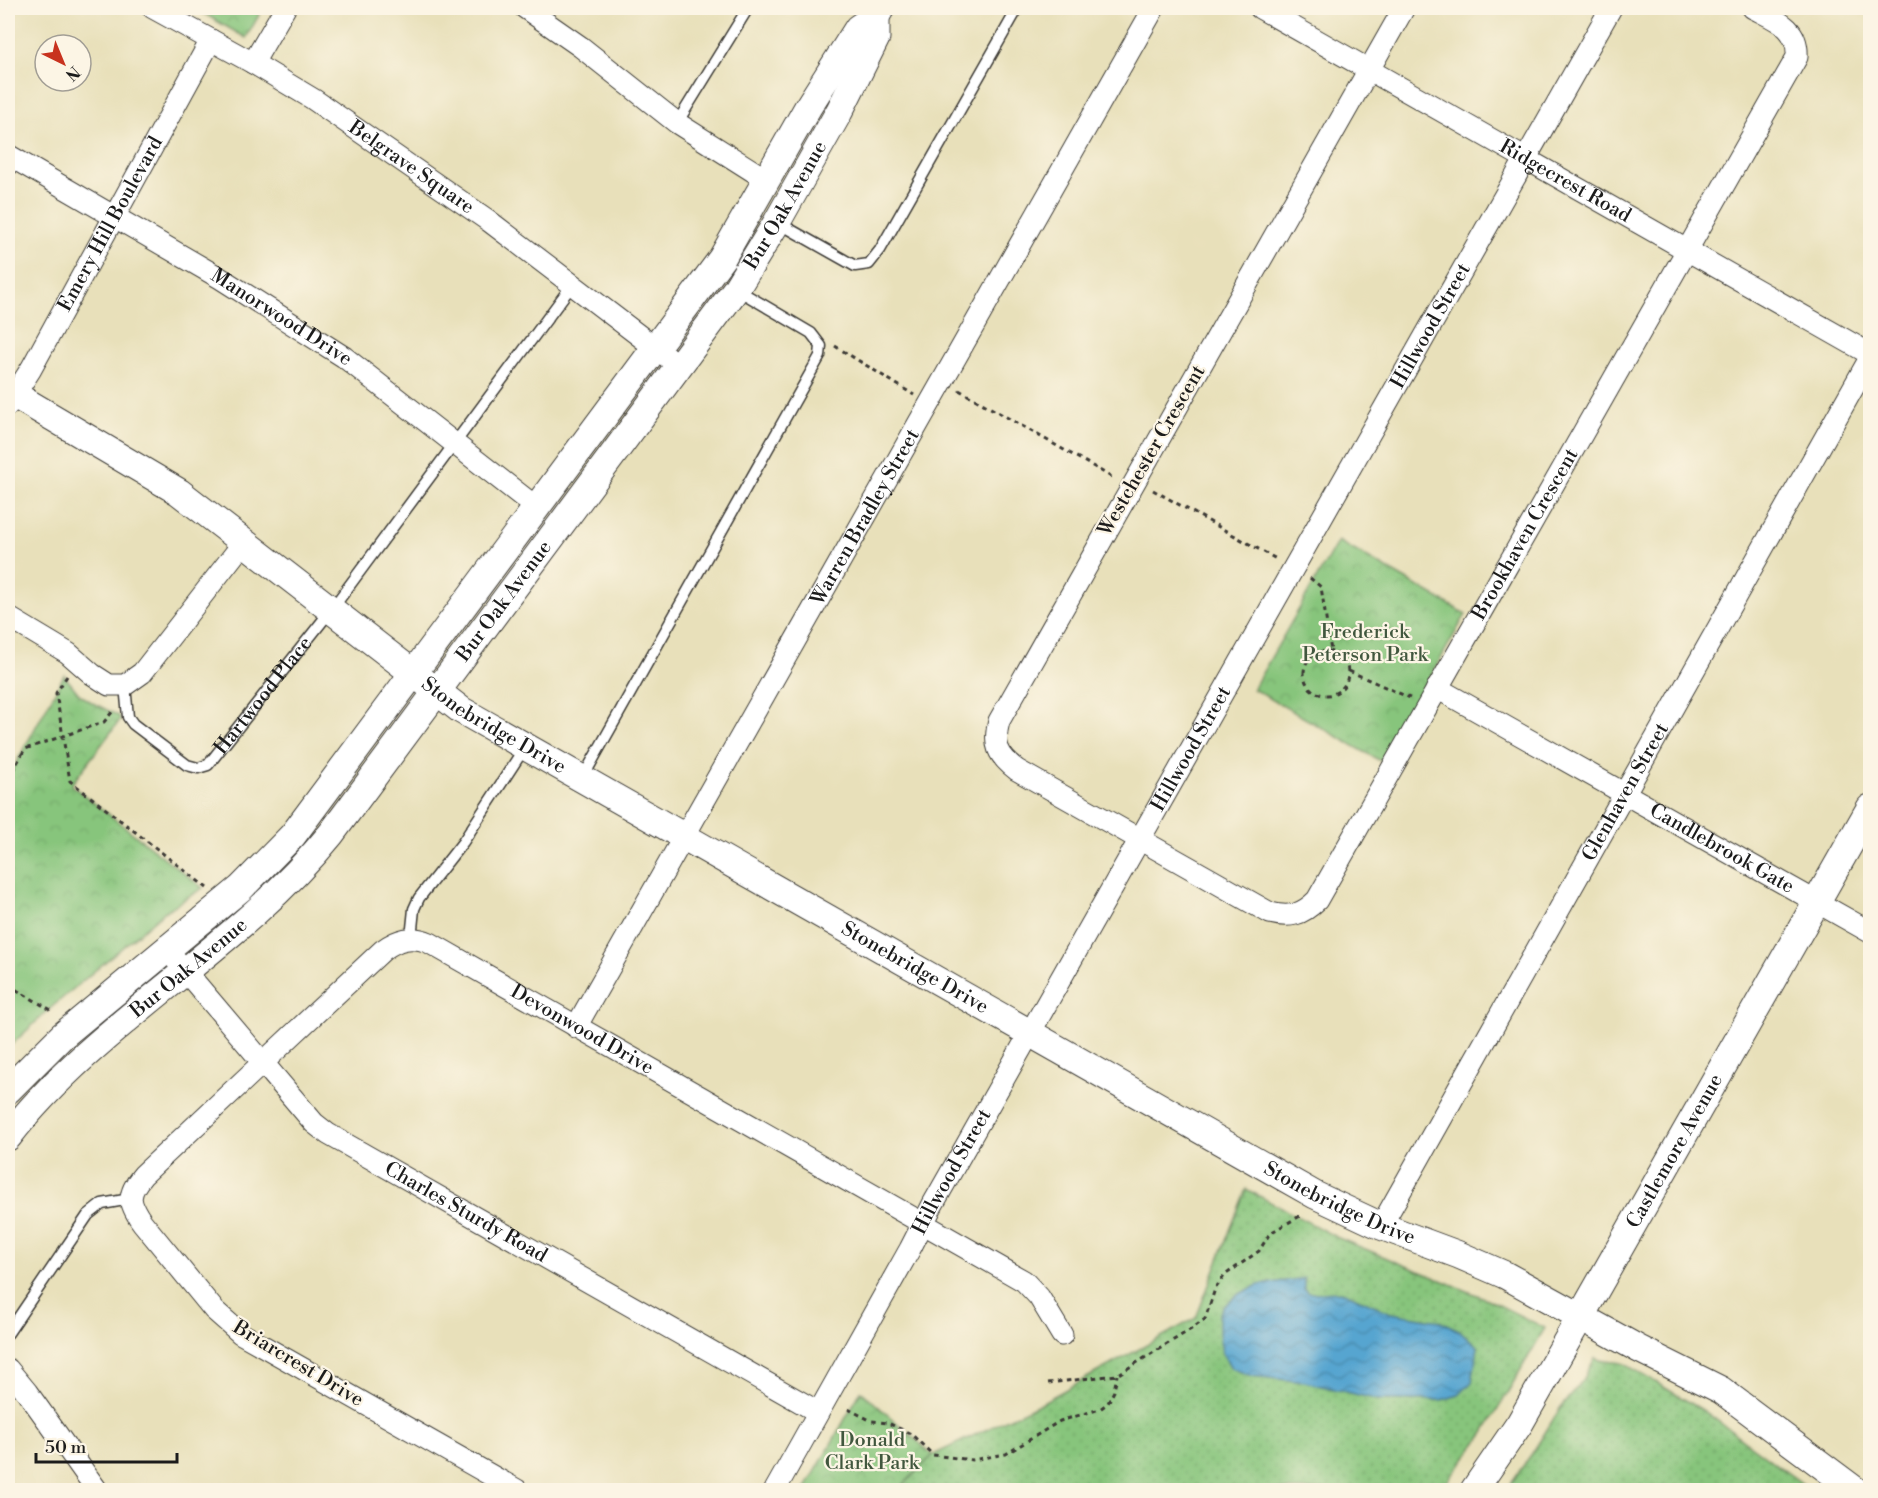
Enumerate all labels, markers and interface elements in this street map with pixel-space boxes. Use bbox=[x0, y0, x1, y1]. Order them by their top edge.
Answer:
north arrow bbox=[33, 33, 93, 93]
text: N bbox=[61, 62, 84, 85]
street label: Belgrave Square bbox=[343, 114, 479, 220]
street label: Emery Hill Boulevard bbox=[52, 132, 169, 316]
street label: Ridgecrest Road bbox=[1495, 134, 1636, 229]
street label: Bur Oak Avenue bbox=[738, 137, 833, 275]
street label: Hillwood Street bbox=[1385, 259, 1476, 393]
street label: Manorwood Drive bbox=[206, 263, 357, 371]
street label: Westchester Crescent bbox=[1092, 361, 1211, 542]
street label: Warren Bradley Street bbox=[805, 425, 925, 611]
street label: Brookhaven Crescent bbox=[1466, 444, 1584, 625]
street label: Bur Oak Avenue bbox=[450, 536, 557, 667]
park label: Frederick Peterson Park bbox=[1302, 620, 1429, 668]
street label: Hartwood Place bbox=[209, 632, 318, 760]
street label: Stonebridge Drive bbox=[416, 672, 570, 779]
street label: Hillwood Street bbox=[1146, 682, 1237, 816]
street label: Glenhaven Street bbox=[1577, 719, 1674, 866]
street label: Candlebrook Gate bbox=[1645, 798, 1799, 899]
street label: Bur Oak Avenue bbox=[124, 913, 253, 1024]
street label: Stonebridge Drive bbox=[837, 916, 993, 1019]
street label: Devonwood Drive bbox=[506, 979, 658, 1080]
street label: Castlemore Avenue bbox=[1621, 1070, 1728, 1233]
street label: Hillwood Street bbox=[907, 1104, 997, 1239]
street label: Charles Sturdy Road bbox=[380, 1156, 552, 1269]
street label: Stonebridge Drive bbox=[1259, 1156, 1419, 1250]
street label: Briarcrest Drive bbox=[227, 1315, 368, 1413]
scale bar bbox=[36, 1426, 177, 1464]
park label: Donald Clark Park bbox=[825, 1428, 921, 1476]
text: 50 m bbox=[45, 1436, 87, 1459]

